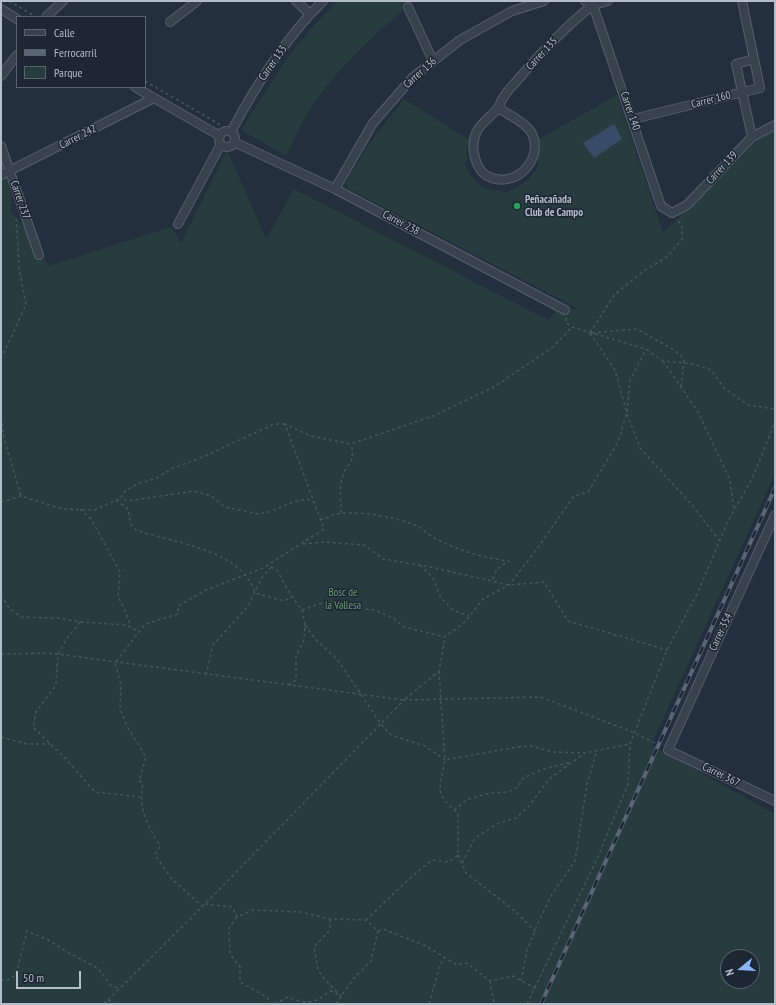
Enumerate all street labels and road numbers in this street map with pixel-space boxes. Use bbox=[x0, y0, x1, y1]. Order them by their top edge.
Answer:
street label: Carrer 135 bbox=[524, 35, 560, 73]
street label: Carrer 133 bbox=[256, 43, 290, 83]
street label: Carrer 136 bbox=[401, 55, 439, 91]
street label: Carrer 160 bbox=[690, 89, 732, 111]
street label: Carrer 140 bbox=[617, 90, 643, 132]
street label: Carrer 242 bbox=[57, 122, 99, 152]
street label: Carrer 139 bbox=[704, 149, 740, 187]
street label: Carrer 237 bbox=[7, 179, 33, 221]
street label: Carrer 238 bbox=[380, 208, 422, 238]
street label: Carrer 354 bbox=[707, 611, 735, 653]
street label: Carrer 367 bbox=[700, 760, 742, 790]

